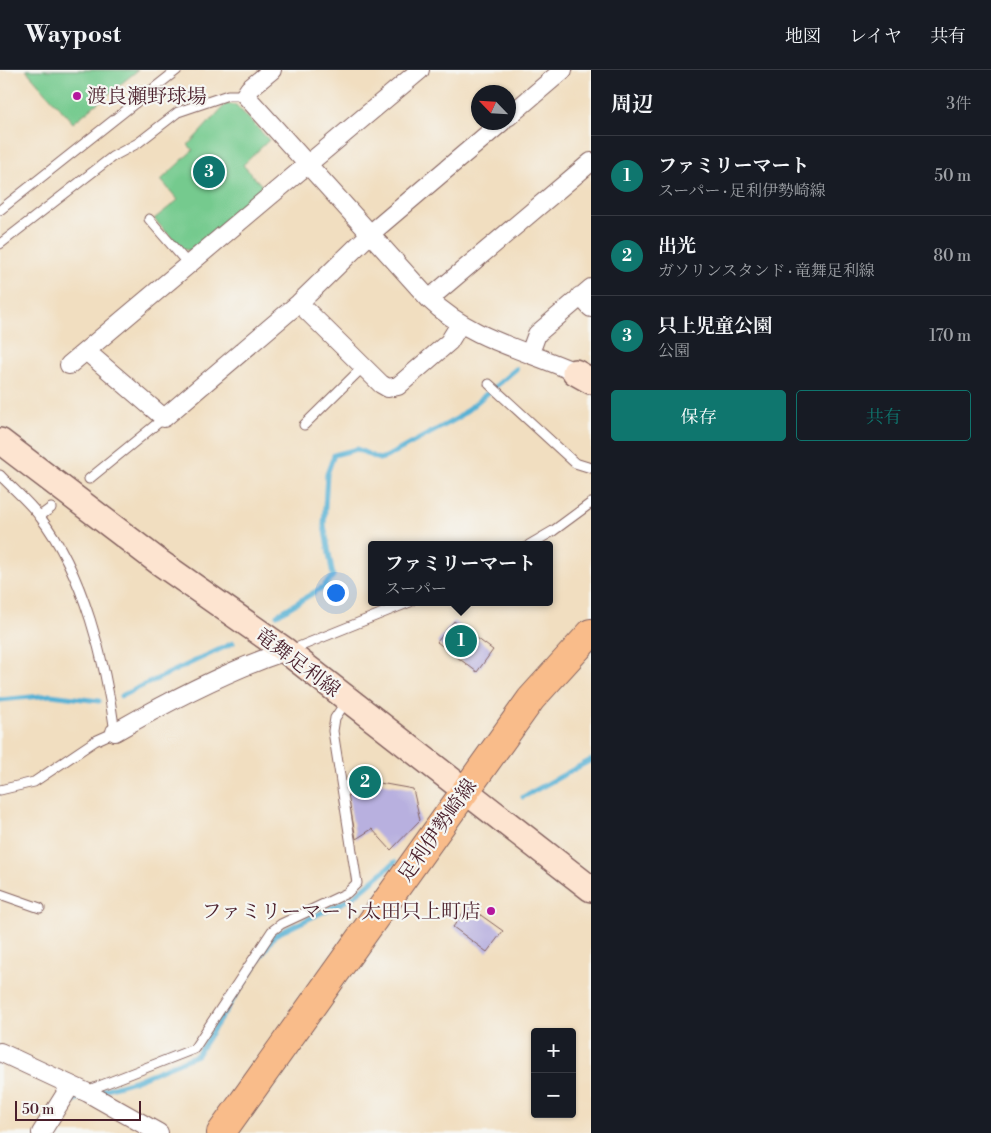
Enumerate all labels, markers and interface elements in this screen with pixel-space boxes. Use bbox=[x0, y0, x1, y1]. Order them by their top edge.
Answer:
text: Waypost bbox=[25, 20, 121, 50]
text: 地図 bbox=[785, 25, 821, 48]
text: レイヤ bbox=[849, 25, 902, 48]
text: 共有 bbox=[930, 25, 966, 48]
place label: 渡良瀬野球場 bbox=[87, 85, 207, 110]
north arrow bbox=[471, 85, 516, 130]
marker: 渡良瀬野球場 bbox=[71, 90, 83, 102]
text: 周辺 bbox=[611, 92, 653, 118]
text: 3件 bbox=[946, 94, 971, 114]
pin: 3 bbox=[193, 153, 225, 191]
text: ファミリーマート bbox=[658, 154, 810, 178]
text: 1 bbox=[623, 166, 631, 186]
text: 50 m bbox=[934, 166, 971, 186]
text: スーパー · 足利伊勢崎線 bbox=[658, 181, 826, 201]
text: 出光 bbox=[658, 234, 696, 258]
text: 2 bbox=[622, 246, 632, 266]
text: 80 m bbox=[933, 246, 971, 266]
text: ガソリンスタンド · 竜舞足利線 bbox=[658, 261, 875, 281]
text: 只上児童公園 bbox=[658, 314, 772, 338]
text: 3 bbox=[622, 326, 632, 346]
text: 170 m bbox=[929, 326, 971, 346]
text: 公園 bbox=[658, 341, 690, 361]
button: 保存 bbox=[611, 390, 786, 441]
button: 共有 bbox=[796, 390, 971, 441]
popup bbox=[368, 541, 553, 606]
text: ファミリーマート bbox=[385, 552, 536, 576]
text: スーパー bbox=[385, 579, 447, 599]
your location bbox=[323, 580, 349, 606]
pin: 1 bbox=[445, 622, 477, 660]
street label: 竜舞足利線 bbox=[250, 623, 345, 703]
pin: 2 bbox=[349, 763, 381, 801]
street label: 足利伊勢崎線 bbox=[394, 775, 483, 887]
place label: ファミリーマート太田只上町店 bbox=[201, 900, 481, 925]
marker: ファミリーマート太田只上町店 bbox=[485, 905, 497, 917]
map controls bbox=[531, 1028, 576, 1118]
button: + bbox=[531, 1028, 576, 1073]
button: − bbox=[531, 1073, 576, 1118]
scale bar bbox=[15, 1098, 141, 1121]
text: 50 m bbox=[22, 1101, 54, 1119]

